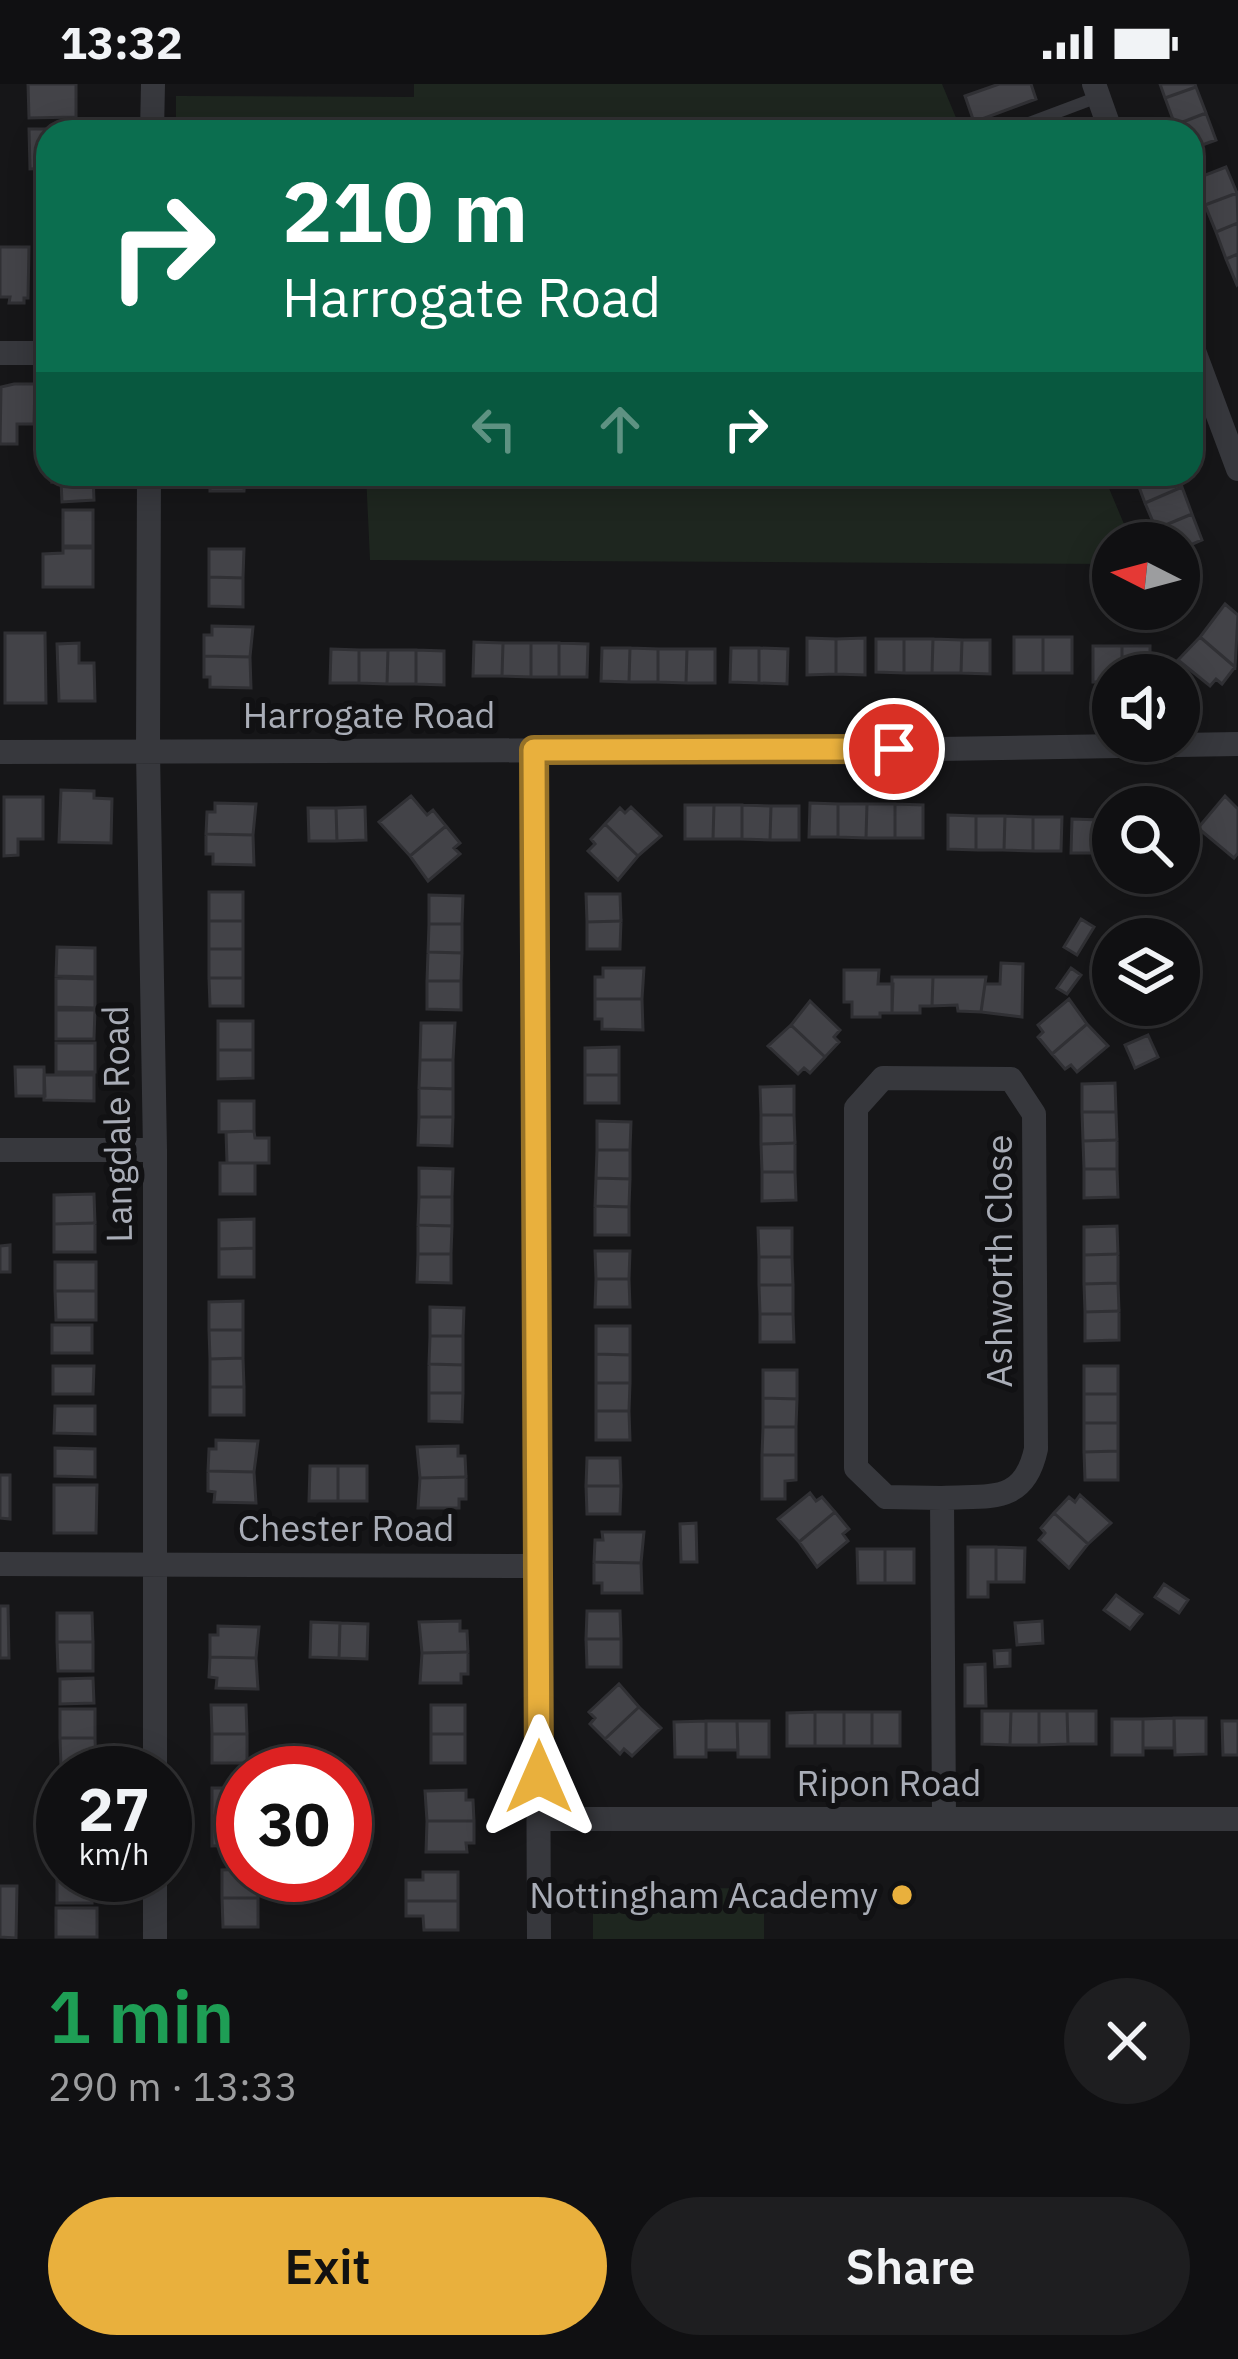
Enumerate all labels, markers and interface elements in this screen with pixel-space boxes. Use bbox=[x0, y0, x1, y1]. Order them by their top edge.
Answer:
text: 13:32 bbox=[60, 13, 183, 71]
text: 210 m bbox=[282, 156, 528, 265]
icon: right bbox=[84, 168, 240, 324]
text: Harrogate Road bbox=[282, 262, 661, 332]
icon: left bbox=[461, 396, 527, 462]
icon: ahead bbox=[587, 396, 653, 462]
icon: right bbox=[713, 396, 779, 462]
north arrow bbox=[1092, 522, 1200, 630]
map controls bbox=[1092, 522, 1200, 1026]
button: sound bbox=[1092, 654, 1200, 762]
street label: Harrogate Road bbox=[243, 691, 495, 738]
pin bbox=[843, 698, 945, 800]
icon: arrive bbox=[861, 716, 927, 782]
button: search bbox=[1092, 786, 1200, 894]
button: layers bbox=[1092, 918, 1200, 1026]
street label: Langdale Road bbox=[91, 1005, 142, 1243]
street label: Ashworth Close bbox=[975, 1134, 1022, 1388]
street label: Chester Road bbox=[238, 1504, 454, 1551]
position arrow bbox=[476, 1714, 602, 1840]
speed limit sign: 30 bbox=[216, 1746, 372, 1902]
street label: Ripon Road bbox=[797, 1759, 981, 1806]
text: 27 bbox=[78, 1769, 150, 1848]
text: km/h bbox=[79, 1834, 149, 1873]
place label: Nottingham Academy bbox=[529, 1871, 878, 1918]
marker: Nottingham Academy bbox=[889, 1882, 915, 1908]
text: 1 min bbox=[48, 1969, 234, 2063]
button: close bbox=[1064, 1978, 1190, 2104]
text: 290 m · 13:33 bbox=[48, 2061, 298, 2112]
button: Exit bbox=[48, 2197, 607, 2335]
button: Share bbox=[631, 2197, 1190, 2335]

